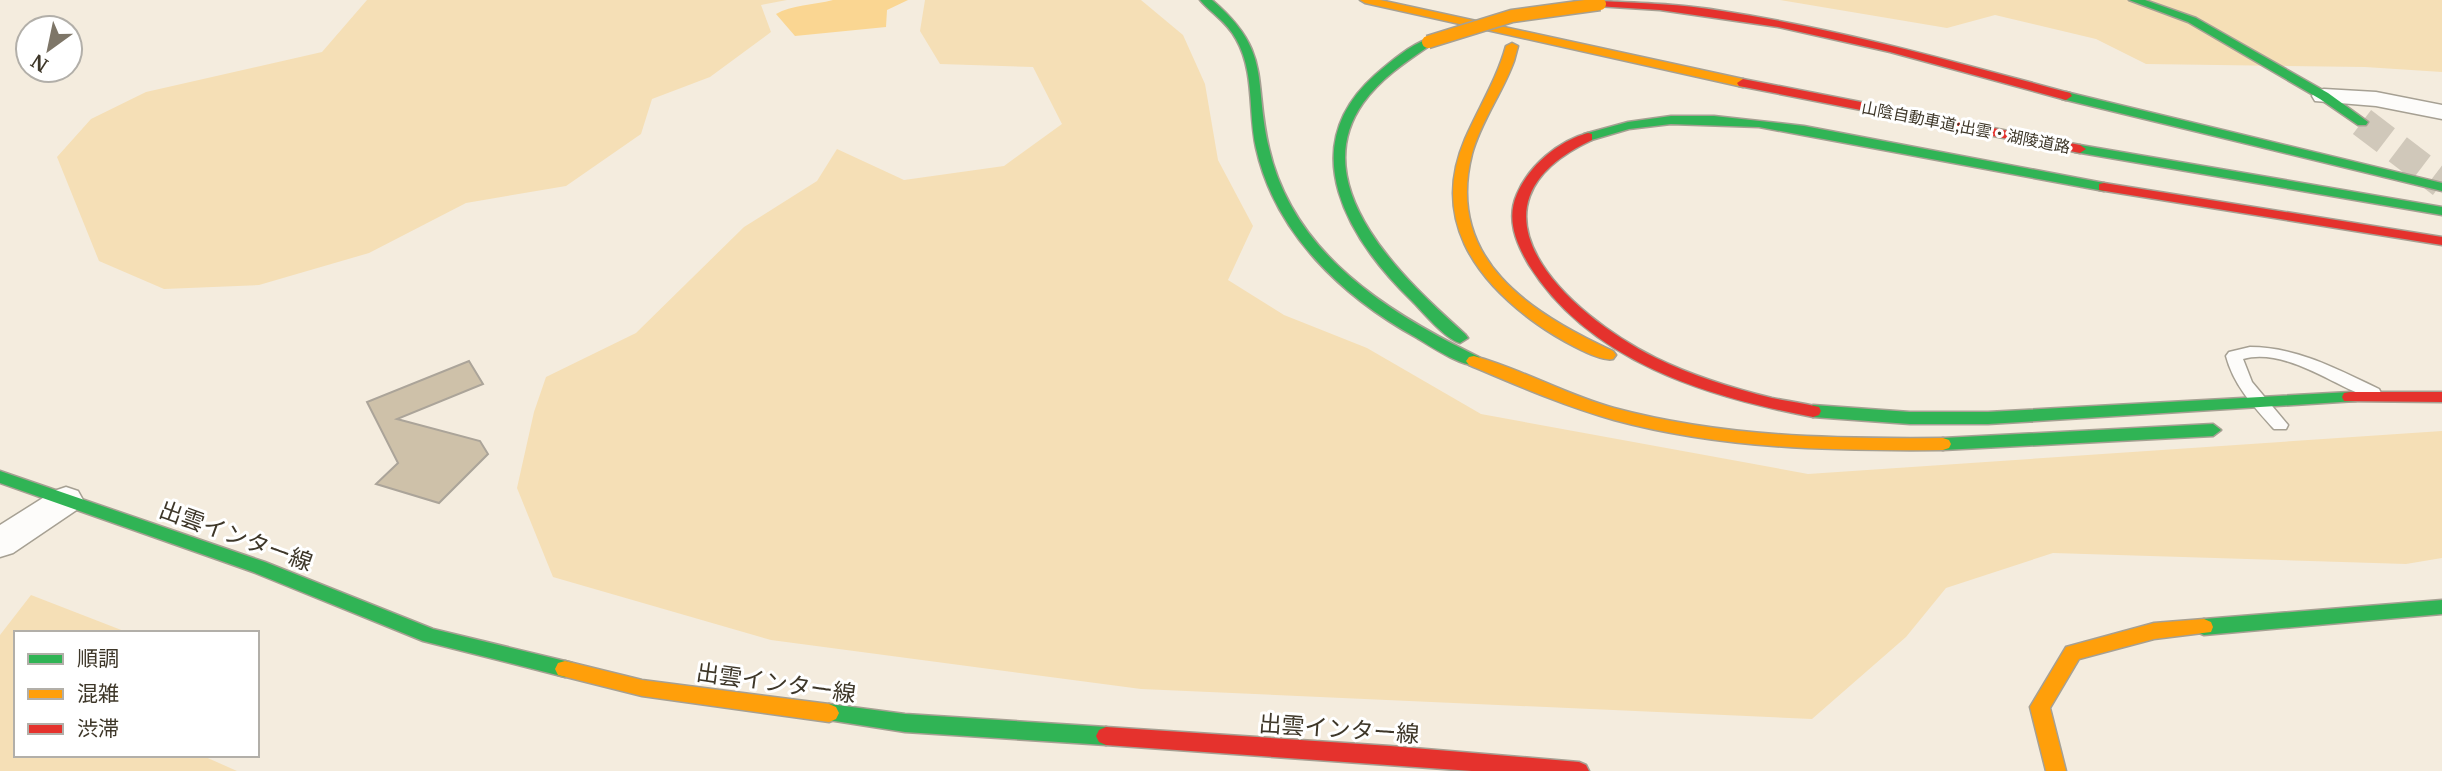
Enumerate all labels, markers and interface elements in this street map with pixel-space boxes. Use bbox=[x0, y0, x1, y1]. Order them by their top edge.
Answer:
north arrow bbox=[14, 14, 84, 84]
text: N bbox=[27, 49, 53, 77]
street label: 山陰自動車道;出雲・湖陵道路 bbox=[1860, 97, 2072, 157]
street label: 出雲インター線 bbox=[156, 494, 317, 577]
legend bbox=[14, 631, 259, 757]
text: 順調 bbox=[77, 645, 119, 672]
street label: 出雲インター線 bbox=[694, 657, 858, 708]
text: 混雑 bbox=[77, 680, 119, 707]
street label: 出雲インター線 bbox=[1258, 708, 1420, 749]
text: 渋滞 bbox=[77, 715, 119, 742]

